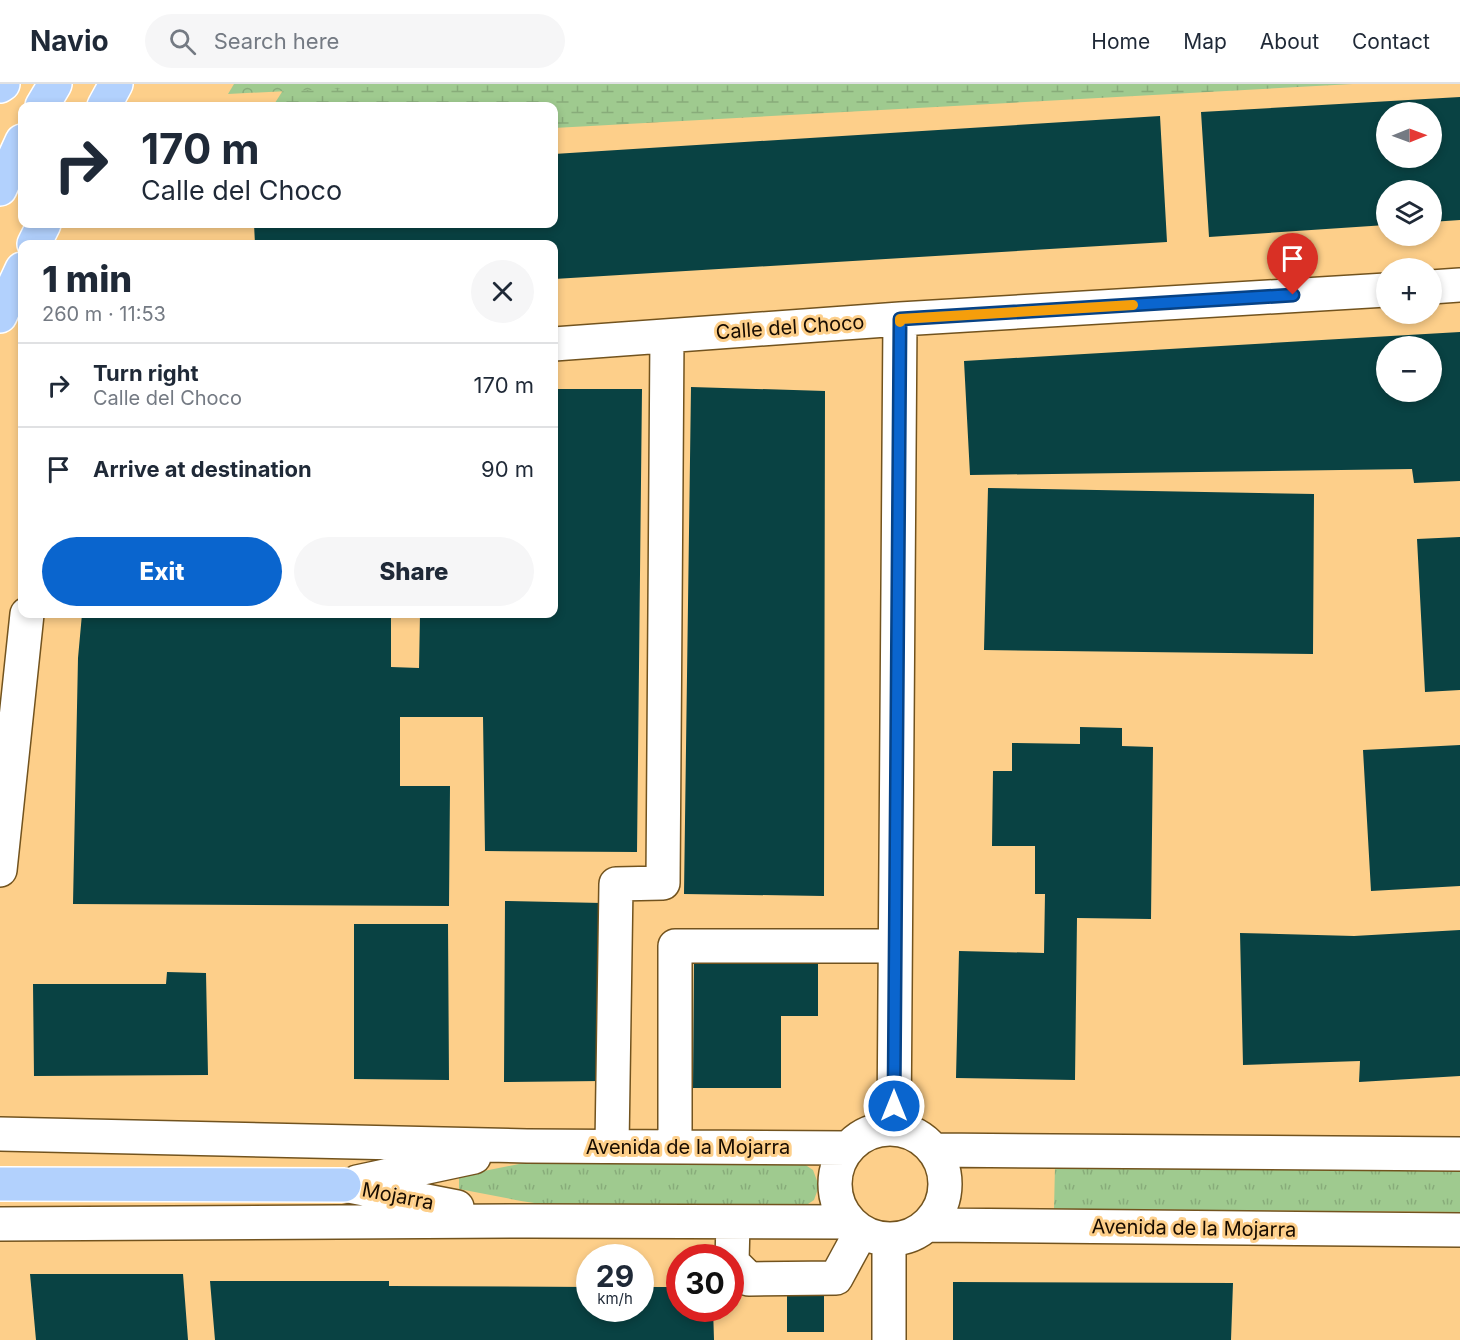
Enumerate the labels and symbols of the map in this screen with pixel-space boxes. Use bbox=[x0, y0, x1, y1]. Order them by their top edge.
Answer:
north arrow bbox=[1376, 102, 1442, 168]
pin bbox=[1267, 233, 1318, 295]
street label: Calle del Choco bbox=[715, 310, 865, 344]
position arrow bbox=[862, 1074, 926, 1138]
street label: Avenida de la Mojarra bbox=[586, 1135, 790, 1159]
street label: Mojarra bbox=[360, 1177, 436, 1215]
street label: Avenida de la Mojarra bbox=[1091, 1214, 1297, 1242]
speed limit sign: 30 bbox=[666, 1244, 744, 1322]

